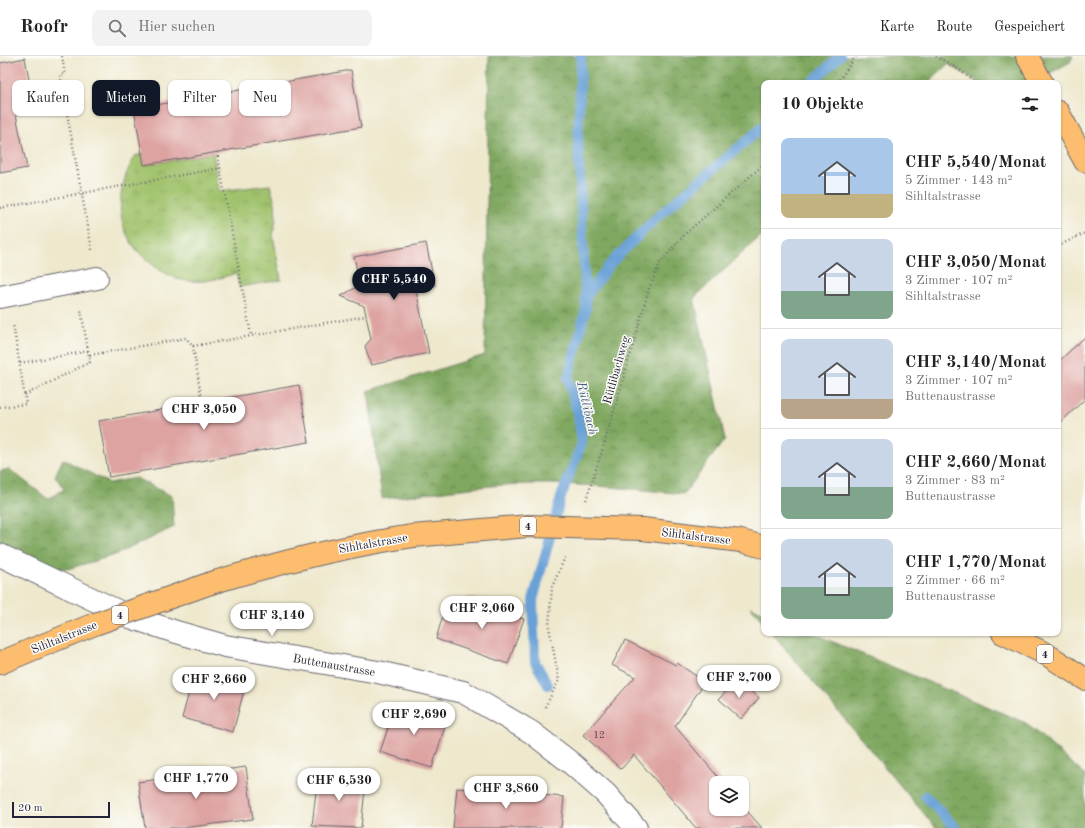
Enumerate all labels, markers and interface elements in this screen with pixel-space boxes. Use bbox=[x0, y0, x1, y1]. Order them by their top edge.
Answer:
search box bbox=[92, 10, 372, 46]
icon: search bbox=[106, 17, 128, 39]
text: Roofr bbox=[20, 18, 68, 37]
text: Hier suchen bbox=[138, 20, 215, 35]
text: Karte bbox=[880, 20, 914, 34]
text: Route bbox=[936, 20, 972, 34]
text: Gespeichert bbox=[994, 20, 1065, 34]
chip: Kaufen bbox=[12, 80, 84, 116]
chip: Mieten bbox=[92, 80, 160, 116]
chip: Filter bbox=[168, 80, 231, 116]
chip: Neu bbox=[239, 80, 291, 116]
icon: filters bbox=[1019, 93, 1041, 115]
text: 10 Objekte bbox=[781, 96, 864, 113]
icon: home bbox=[813, 154, 861, 202]
text: CHF 5,540/Monat bbox=[905, 154, 1046, 171]
text: 5 Zimmer · 143 m² bbox=[905, 174, 1013, 187]
text: Sihltalstrasse bbox=[905, 190, 981, 203]
text: CHF 3,050/Monat bbox=[905, 254, 1046, 271]
icon: home bbox=[813, 255, 861, 303]
pin: CHF 5,540 bbox=[348, 267, 440, 301]
text: CHF 5,540 bbox=[361, 273, 427, 286]
text: 3 Zimmer · 107 m² bbox=[905, 274, 1013, 287]
text: Sihltalstrasse bbox=[905, 290, 981, 303]
street label: Rütlibachweg bbox=[602, 334, 633, 406]
text: CHF 3,140/Monat bbox=[905, 354, 1046, 371]
icon: home bbox=[813, 355, 861, 403]
text: 3 Zimmer · 107 m² bbox=[905, 374, 1013, 387]
water label: Rütlibach bbox=[574, 379, 599, 437]
text: Buttenaustrasse bbox=[905, 390, 996, 403]
pin: CHF 3,050 bbox=[158, 397, 250, 431]
text: CHF 3,050 bbox=[171, 403, 237, 416]
text: CHF 2,660/Monat bbox=[905, 454, 1046, 471]
icon: home bbox=[813, 455, 861, 503]
text: 3 Zimmer · 83 m² bbox=[905, 474, 1005, 487]
text: Buttenaustrasse bbox=[905, 490, 996, 503]
road number: 4 bbox=[520, 517, 536, 535]
street label: Sihltalstrasse bbox=[660, 527, 732, 547]
street label: Sihltalstrasse bbox=[338, 532, 409, 556]
text: CHF 1,770/Monat bbox=[905, 554, 1046, 571]
icon: home bbox=[813, 555, 861, 603]
text: 2 Zimmer · 66 m² bbox=[905, 574, 1005, 587]
text: Buttenaustrasse bbox=[905, 590, 996, 603]
pin: CHF 2,060 bbox=[436, 596, 528, 630]
text: CHF 2,060 bbox=[449, 602, 515, 615]
pin: CHF 3,140 bbox=[226, 603, 318, 637]
road number: 4 bbox=[112, 606, 128, 624]
text: CHF 3,140 bbox=[239, 609, 305, 622]
street label: Sihltalstrasse bbox=[30, 619, 100, 657]
road number: 4 bbox=[1037, 645, 1053, 663]
street label: Buttenaustrasse bbox=[292, 653, 377, 679]
pin: CHF 2,700 bbox=[693, 665, 785, 699]
pin: CHF 2,660 bbox=[168, 667, 260, 701]
text: CHF 2,700 bbox=[706, 671, 772, 684]
text: CHF 2,660 bbox=[181, 673, 247, 686]
pin: CHF 2,690 bbox=[368, 702, 460, 736]
text: CHF 2,690 bbox=[381, 708, 447, 721]
house number: 12 bbox=[593, 730, 605, 740]
pin: CHF 1,770 bbox=[150, 766, 242, 800]
pin: CHF 6,530 bbox=[293, 768, 385, 802]
text: CHF 1,770 bbox=[163, 772, 229, 785]
text: CHF 6,530 bbox=[306, 774, 372, 787]
pin: CHF 3,860 bbox=[460, 776, 552, 810]
map controls bbox=[709, 776, 749, 816]
button: layers bbox=[709, 776, 749, 816]
text: CHF 3,860 bbox=[473, 782, 539, 795]
scale bar bbox=[12, 800, 110, 819]
text: 20 m bbox=[18, 803, 43, 814]

